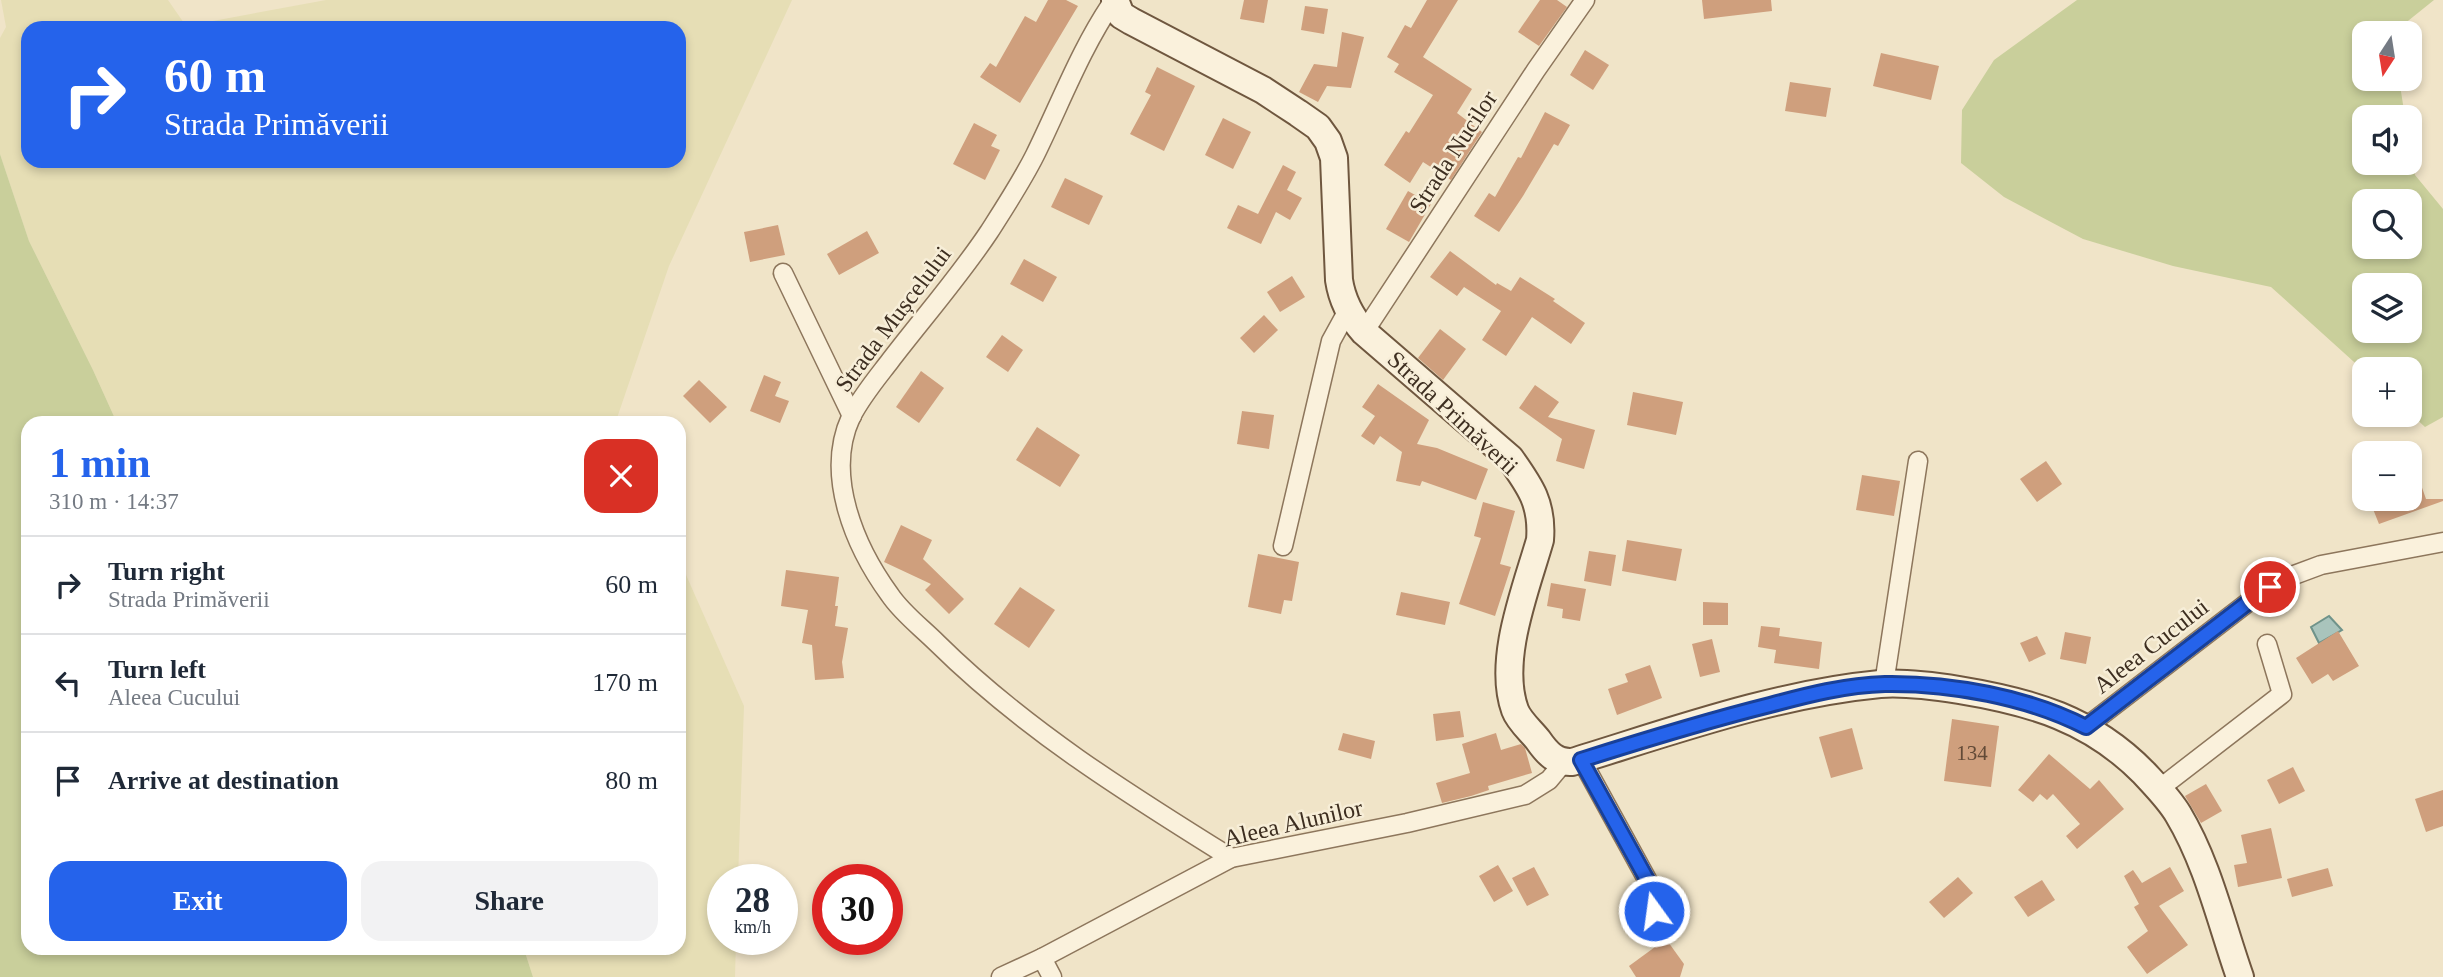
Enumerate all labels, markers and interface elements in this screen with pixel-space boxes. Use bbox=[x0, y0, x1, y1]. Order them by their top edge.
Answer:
north arrow bbox=[2352, 21, 2422, 91]
map controls bbox=[2352, 21, 2422, 511]
text: 60 m bbox=[164, 48, 266, 103]
icon: right bbox=[49, 49, 140, 140]
street label: Strada Nucilor bbox=[1404, 86, 1502, 218]
button: sound bbox=[2352, 105, 2422, 175]
text: Strada Primăverii bbox=[164, 106, 389, 142]
button: search bbox=[2352, 189, 2422, 259]
street label: Strada Mușcelului bbox=[830, 241, 956, 397]
button: layers bbox=[2352, 273, 2422, 343]
street label: Strada Primăverii bbox=[1382, 346, 1524, 480]
button: + bbox=[2352, 357, 2422, 427]
button: close bbox=[584, 439, 658, 513]
text: 1 min bbox=[49, 440, 151, 486]
button: − bbox=[2352, 441, 2422, 511]
text: 310 m · 14:37 bbox=[49, 489, 179, 514]
text: Turn right bbox=[108, 557, 225, 586]
pin bbox=[2240, 557, 2300, 617]
icon: right bbox=[49, 566, 87, 604]
icon: arrive bbox=[2251, 568, 2289, 606]
text: 60 m bbox=[605, 570, 658, 599]
text: Strada Primăverii bbox=[108, 587, 270, 612]
street label: Aleea Cucului bbox=[2089, 593, 2214, 699]
text: Turn left bbox=[108, 655, 206, 684]
icon: left bbox=[49, 664, 87, 702]
text: 170 m bbox=[592, 668, 658, 697]
text: Aleea Cucului bbox=[108, 685, 240, 710]
house number: 134 bbox=[1956, 741, 1988, 765]
icon: arrive bbox=[49, 762, 87, 800]
text: Arrive at destination bbox=[108, 766, 339, 795]
text: 80 m bbox=[605, 766, 658, 795]
street label: Aleea Alunilor bbox=[1221, 794, 1365, 852]
button: Exit bbox=[49, 861, 347, 941]
button: Share bbox=[361, 861, 658, 941]
speed limit sign: 30 bbox=[812, 864, 903, 955]
position arrow bbox=[1617, 874, 1691, 948]
text: 28 bbox=[735, 881, 770, 920]
text: km/h bbox=[734, 917, 771, 937]

